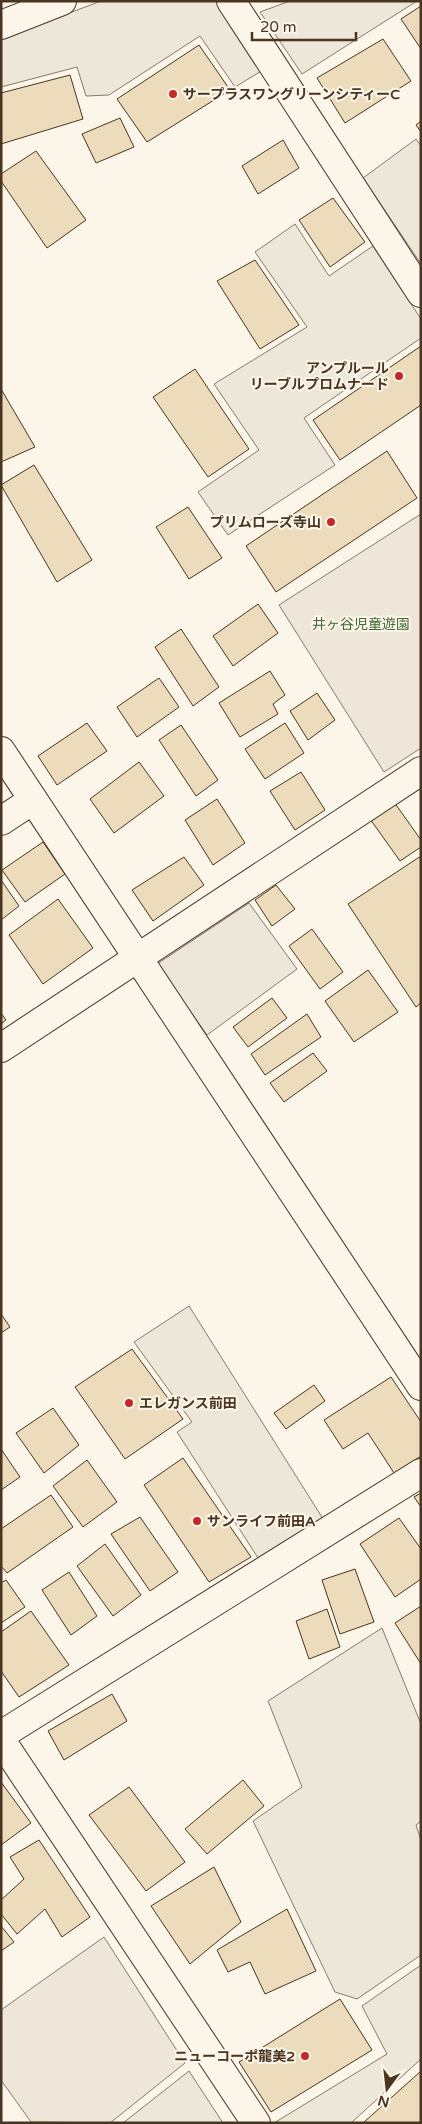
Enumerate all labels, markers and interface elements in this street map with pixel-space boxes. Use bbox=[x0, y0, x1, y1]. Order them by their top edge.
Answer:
scale bar bbox=[252, 10, 356, 42]
text: 20 m bbox=[260, 18, 297, 36]
place label: サープラスワングリーンシティーC bbox=[183, 86, 400, 103]
marker: サープラスワングリーンシティーC bbox=[167, 88, 179, 100]
place label: アンプルール リーブルプロムナード bbox=[250, 360, 389, 393]
marker: アンプルール リーブルプロムナード bbox=[393, 370, 405, 382]
place label: プリムローズ寺山 bbox=[210, 514, 321, 531]
marker: プリムローズ寺山 bbox=[325, 516, 337, 528]
park label: 井ヶ谷児童遊園 bbox=[312, 616, 410, 633]
place label: エレガンス前田 bbox=[139, 1395, 237, 1412]
marker: エレガンス前田 bbox=[123, 1397, 135, 1409]
place label: サンライフ前田A bbox=[207, 1513, 316, 1530]
marker: サンライフ前田A bbox=[191, 1515, 203, 1527]
place label: ニューコーポ龍美2 bbox=[174, 2048, 295, 2065]
marker: ニューコーポ龍美2 bbox=[299, 2050, 311, 2062]
north arrow bbox=[362, 2064, 412, 2114]
text: N bbox=[376, 2091, 391, 2111]

